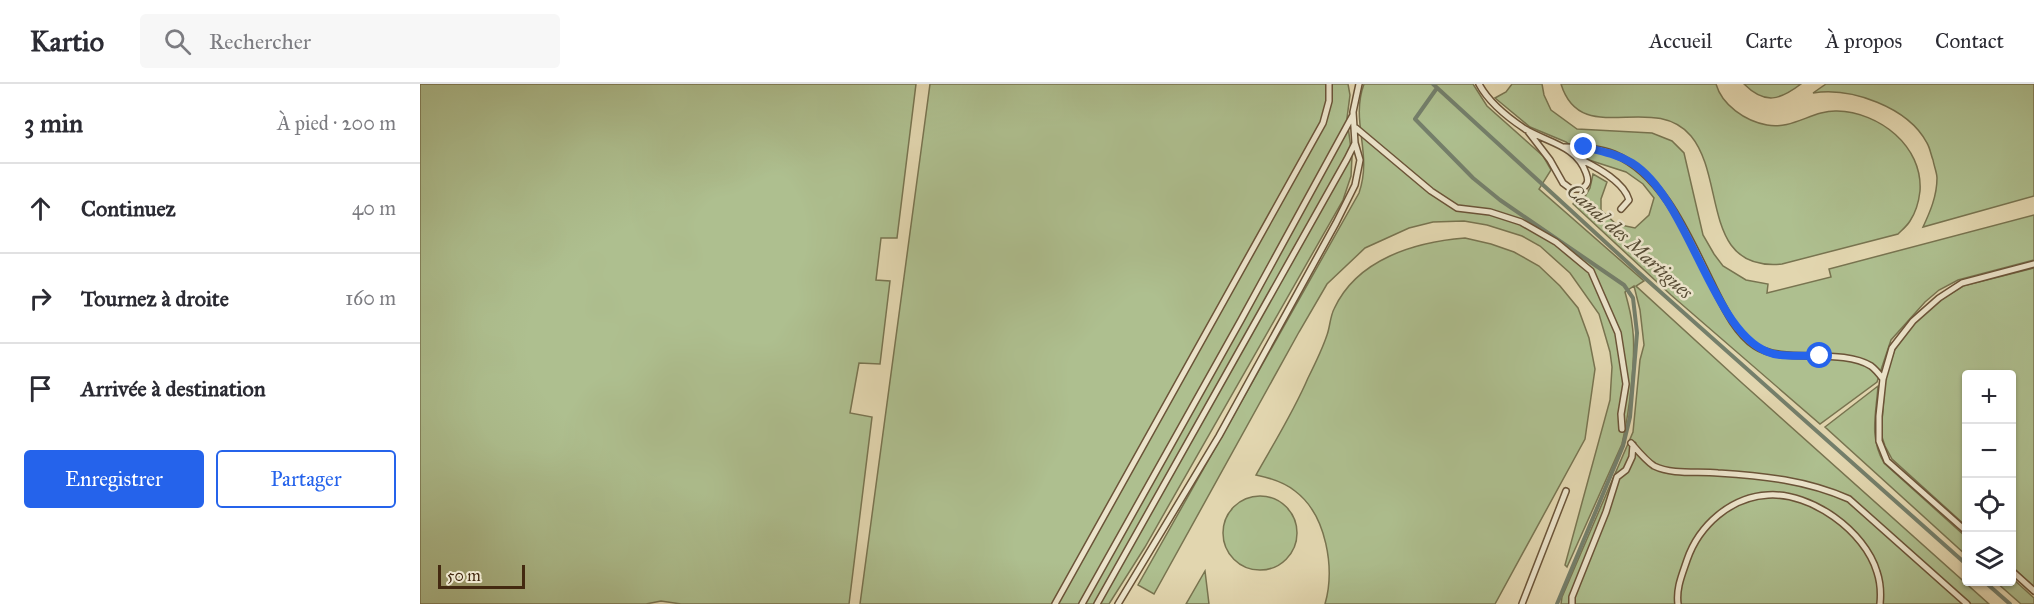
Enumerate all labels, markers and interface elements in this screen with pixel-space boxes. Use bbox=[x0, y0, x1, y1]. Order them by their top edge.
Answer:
search box bbox=[140, 14, 560, 68]
text: Kartio bbox=[30, 24, 104, 59]
icon: search bbox=[161, 25, 194, 58]
text: Rechercher bbox=[209, 28, 311, 55]
text: Accueil bbox=[1649, 28, 1712, 54]
text: Carte bbox=[1745, 28, 1793, 54]
text: À propos bbox=[1826, 28, 1902, 54]
text: Contact bbox=[1935, 28, 2004, 54]
text: 3 min bbox=[24, 107, 83, 139]
text: À pied · 200 m bbox=[277, 111, 396, 135]
route end bbox=[1570, 133, 1596, 159]
water label: Canal des Martigues bbox=[1562, 178, 1699, 305]
icon: ahead bbox=[24, 192, 57, 225]
text: Continuez bbox=[81, 195, 176, 222]
text: 40 m bbox=[352, 196, 396, 220]
icon: right bbox=[24, 282, 57, 315]
text: Tournez à droite bbox=[81, 285, 229, 312]
text: 160 m bbox=[345, 286, 396, 310]
route start bbox=[1806, 342, 1832, 368]
map controls bbox=[1962, 370, 2016, 586]
button: + bbox=[1962, 370, 2016, 424]
icon: arrive bbox=[24, 372, 57, 405]
text: Arrivée à destination bbox=[81, 375, 266, 402]
button: − bbox=[1962, 424, 2016, 478]
button: Enregistrer bbox=[24, 450, 204, 508]
button: Partager bbox=[216, 450, 396, 508]
button: locate bbox=[1962, 478, 2016, 532]
button: layers bbox=[1962, 532, 2016, 586]
scale bar bbox=[438, 562, 525, 590]
text: 50 m bbox=[447, 566, 481, 585]

